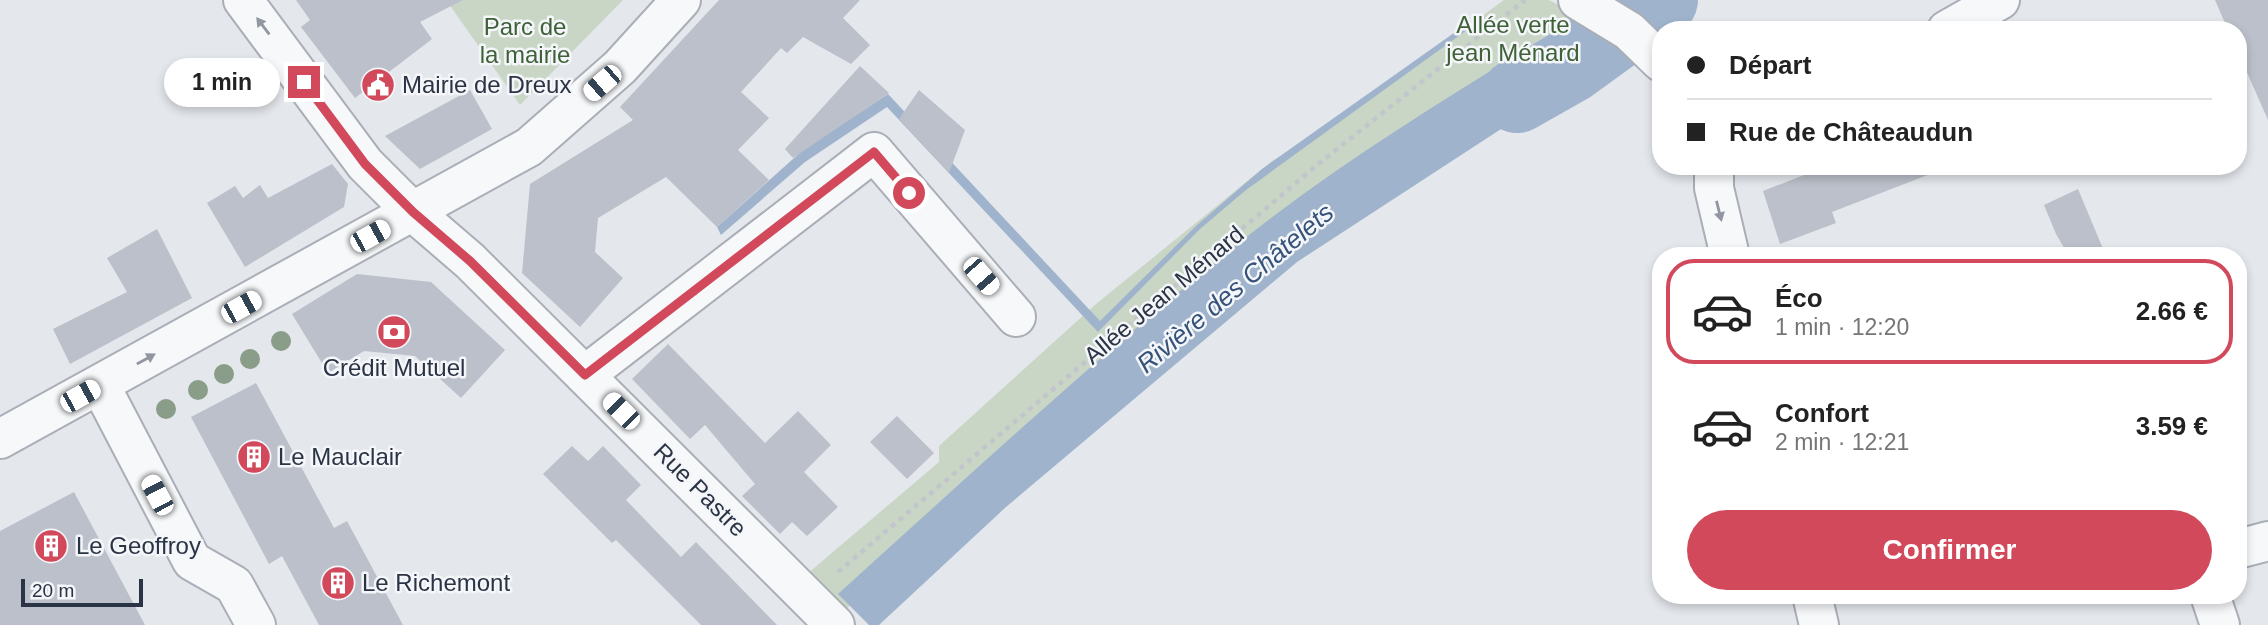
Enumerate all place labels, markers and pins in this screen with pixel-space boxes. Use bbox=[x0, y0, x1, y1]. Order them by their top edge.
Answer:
public building icon: Mairie de Dreux bbox=[359, 66, 397, 104]
place label: Mairie de Dreux bbox=[402, 71, 571, 98]
bank icon: Crédit Mutuel bbox=[375, 313, 413, 351]
place label: Crédit Mutuel bbox=[323, 354, 465, 381]
building icon: Le Mauclair bbox=[235, 438, 273, 476]
place label: Le Mauclair bbox=[278, 443, 402, 470]
building icon: Le Geoffroy bbox=[32, 527, 70, 565]
place label: Le Geoffroy bbox=[76, 532, 201, 559]
building icon: Le Richemont bbox=[319, 564, 357, 602]
place label: Le Richemont bbox=[362, 569, 510, 596]

